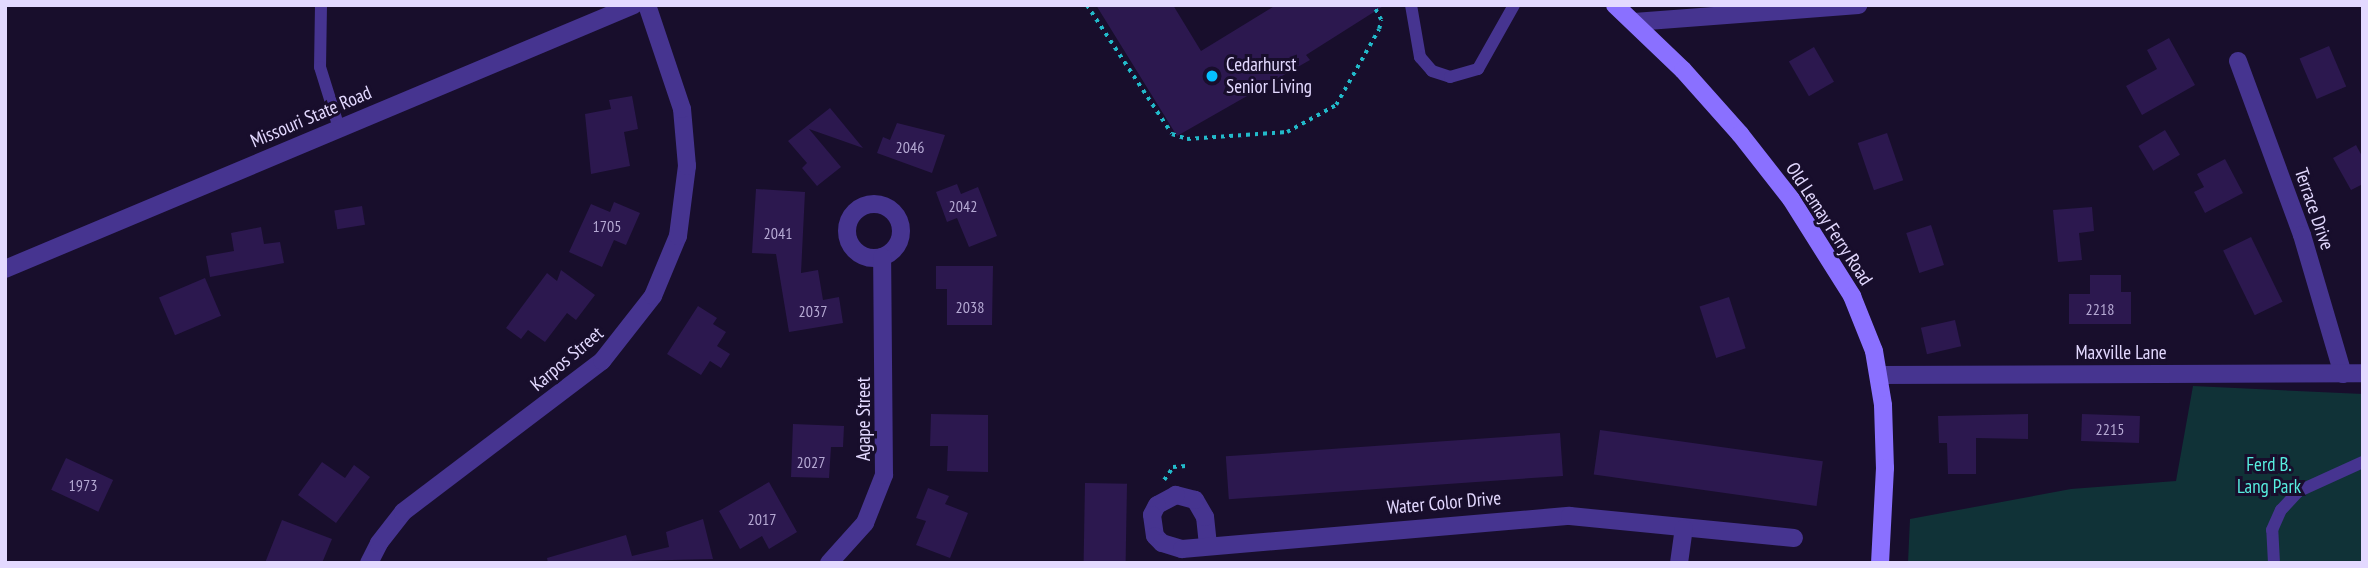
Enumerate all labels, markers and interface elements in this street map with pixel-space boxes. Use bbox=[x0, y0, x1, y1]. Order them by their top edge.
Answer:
place label: Cedarhurst Senior Living bbox=[1226, 54, 1312, 98]
marker: Cedarhurst Senior Living bbox=[1204, 68, 1220, 84]
street label: Missouri State Road bbox=[247, 81, 375, 153]
house number: 2046 bbox=[896, 137, 924, 157]
street label: Old Lemay Ferry Road bbox=[1781, 158, 1877, 290]
street label: Terrace Drive bbox=[2289, 165, 2339, 253]
house number: 2042 bbox=[949, 196, 977, 216]
house number: 1705 bbox=[593, 216, 621, 236]
house number: 2041 bbox=[764, 223, 792, 243]
house number: 2038 bbox=[956, 297, 984, 317]
house number: 2218 bbox=[2086, 299, 2114, 319]
house number: 2037 bbox=[799, 301, 827, 321]
street label: Karpos Street bbox=[526, 322, 608, 396]
street label: Maxville Lane bbox=[2075, 342, 2167, 364]
street label: Agape Street bbox=[853, 377, 875, 461]
house number: 2215 bbox=[2096, 419, 2124, 439]
house number: 2027 bbox=[797, 452, 825, 472]
park label: Ferd B. Lang Park bbox=[2237, 454, 2301, 498]
house number: 1973 bbox=[69, 475, 97, 495]
street label: Water Color Drive bbox=[1386, 487, 1502, 519]
house number: 2017 bbox=[748, 509, 776, 529]

